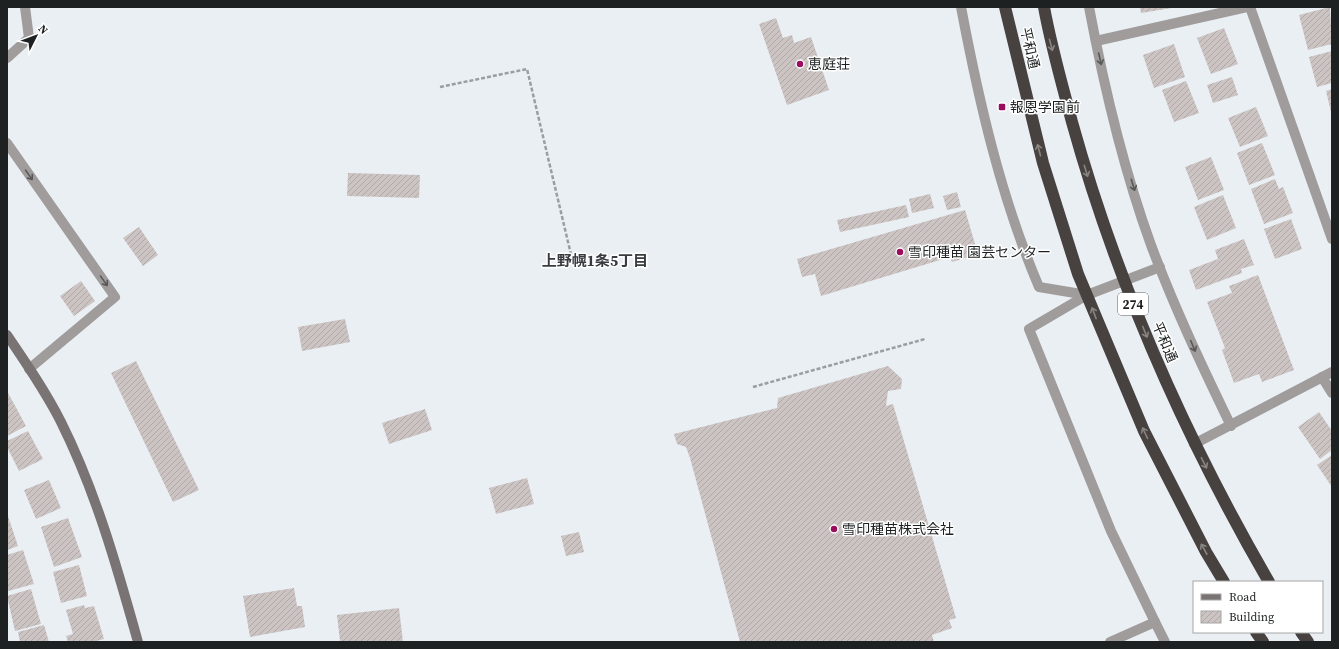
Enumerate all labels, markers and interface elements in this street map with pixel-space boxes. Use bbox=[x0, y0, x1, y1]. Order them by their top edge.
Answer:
north arrow bbox=[16, 16, 56, 56]
text: N bbox=[35, 22, 51, 38]
street label: 平和通 bbox=[1016, 25, 1044, 71]
one-way arrow bbox=[1048, 39, 1056, 52]
one-way arrow bbox=[1096, 52, 1104, 65]
place label: 恵庭荘 bbox=[808, 54, 850, 74]
marker: 恵庭荘 bbox=[795, 59, 805, 69]
place label: 報恩学園前 bbox=[1010, 97, 1080, 117]
marker: 報恩学園前 bbox=[997, 102, 1007, 112]
one-way arrow bbox=[1035, 144, 1043, 157]
one-way arrow bbox=[1083, 164, 1090, 177]
one-way arrow bbox=[25, 169, 33, 180]
one-way arrow bbox=[1130, 178, 1137, 191]
place label: 雪印種苗 園芸センター bbox=[908, 242, 1051, 262]
marker: 雪印種苗 園芸センター bbox=[895, 247, 905, 257]
district label: 上野幌1条5丁目 bbox=[542, 250, 648, 271]
one-way arrow bbox=[100, 275, 108, 286]
road number: 274 bbox=[1118, 293, 1148, 315]
one-way arrow bbox=[1090, 308, 1098, 320]
street label: 平和通 bbox=[1148, 319, 1182, 365]
one-way arrow bbox=[1141, 326, 1149, 338]
one-way arrow bbox=[1189, 339, 1197, 351]
one-way arrow bbox=[1141, 427, 1148, 439]
one-way arrow bbox=[1201, 457, 1208, 469]
place label: 雪印種苗株式会社 bbox=[842, 519, 954, 539]
marker: 雪印種苗株式会社 bbox=[829, 524, 839, 534]
one-way arrow bbox=[1200, 543, 1208, 555]
legend bbox=[1193, 581, 1323, 633]
text: Road bbox=[1229, 589, 1256, 605]
text: Building bbox=[1229, 609, 1274, 625]

